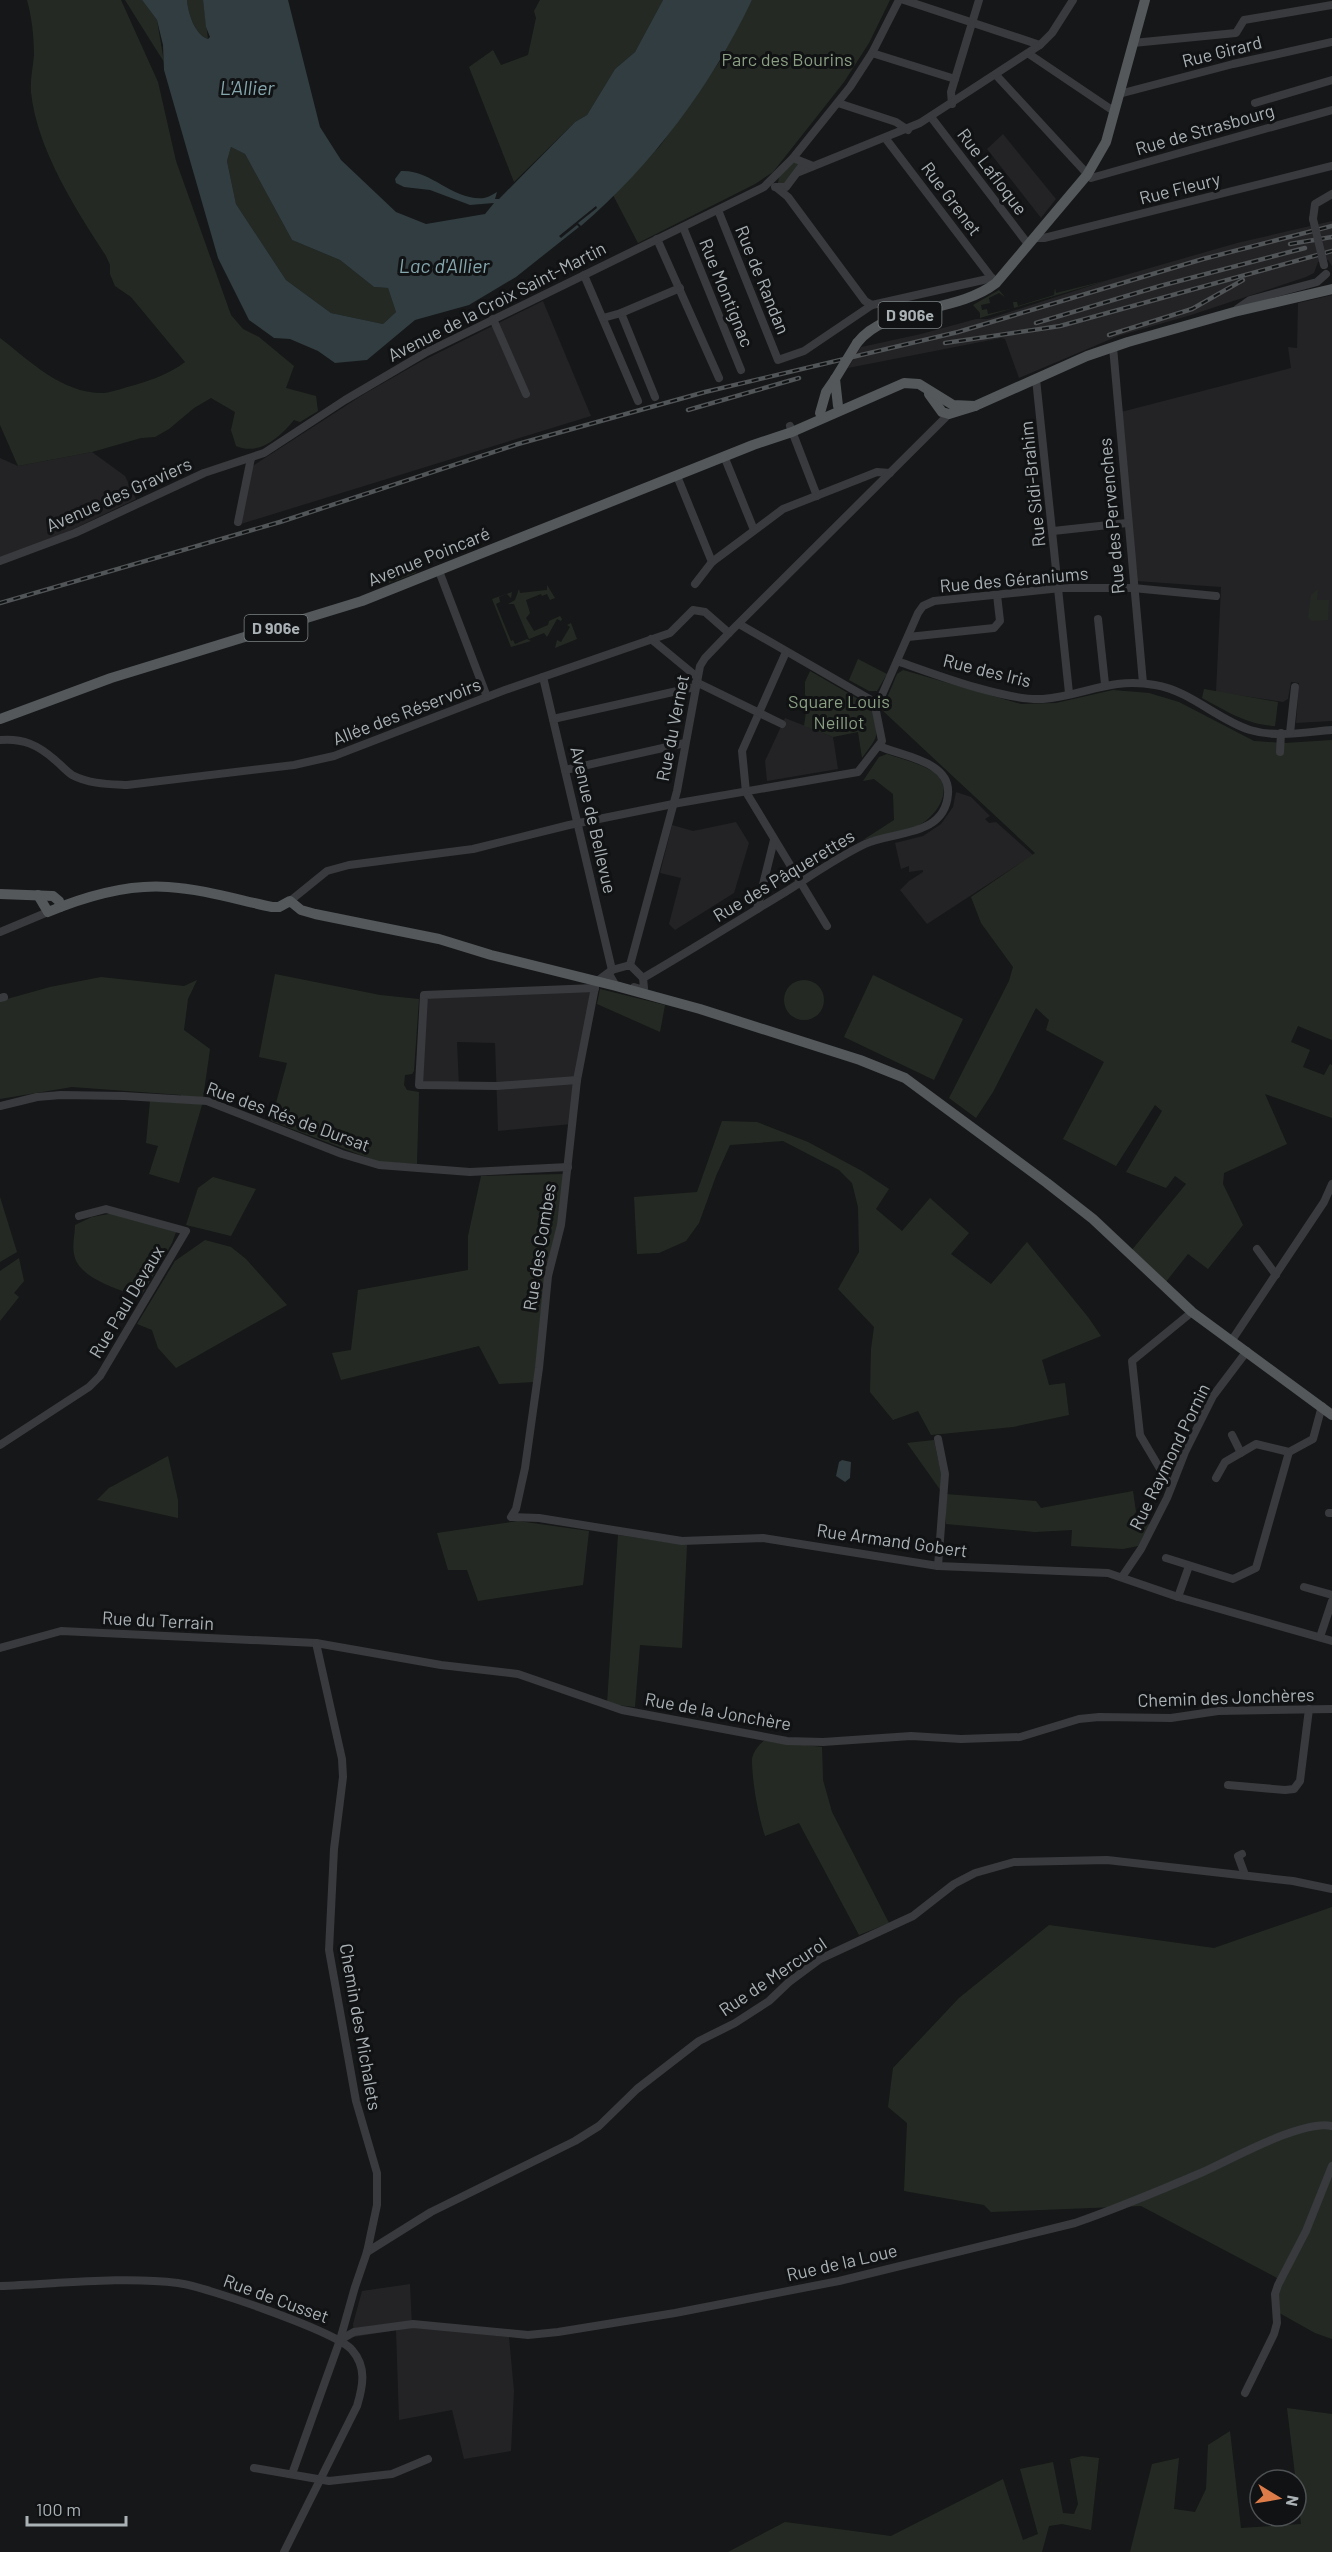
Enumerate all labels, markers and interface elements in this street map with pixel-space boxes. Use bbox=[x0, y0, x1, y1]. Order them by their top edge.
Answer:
street label: Rue Girard bbox=[1180, 30, 1264, 72]
park label: Parc des Bourins bbox=[722, 48, 853, 70]
water label: L'Allier bbox=[220, 75, 275, 99]
street label: Rue de Strasbourg bbox=[1133, 99, 1277, 159]
street label: Rue Lafloque bbox=[953, 124, 1033, 219]
street label: Rue Grenet bbox=[917, 157, 987, 240]
street label: Rue Fleury bbox=[1137, 167, 1223, 209]
street label: Rue de Randan bbox=[731, 222, 795, 337]
street label: Rue Montignac bbox=[695, 235, 759, 350]
street label: Avenue de la Croix Saint-Martin bbox=[384, 236, 609, 366]
water label: Lac d'Allier bbox=[399, 253, 490, 277]
road number: D 906e bbox=[878, 302, 942, 328]
street label: Rue Sidi-Brahim bbox=[1014, 420, 1050, 548]
street label: Rue des Pervenches bbox=[1093, 437, 1129, 595]
street label: Avenue des Graviers bbox=[42, 452, 195, 536]
street label: Avenue Poincaré bbox=[364, 522, 493, 591]
street label: Rue des Géraniums bbox=[939, 562, 1089, 596]
road number: D 906e bbox=[244, 615, 308, 641]
street label: Rue des Iris bbox=[941, 648, 1033, 692]
street label: Allée des Réservoirs bbox=[329, 673, 484, 749]
street label: Rue du Vernet bbox=[651, 673, 693, 783]
park label: Square Louis Neillot bbox=[788, 690, 890, 733]
street label: Avenue de Bellevue bbox=[566, 744, 622, 895]
street label: Rue des Pâquerettes bbox=[709, 824, 858, 926]
street label: Rue des Rés de Dursat bbox=[204, 1076, 373, 1156]
street label: Rue des Combes bbox=[518, 1182, 560, 1312]
street label: Rue Paul Devaux bbox=[84, 1241, 169, 1362]
street label: Rue Raymond Pornin bbox=[1124, 1380, 1214, 1534]
street label: Rue Armand Gobert bbox=[815, 1519, 969, 1561]
street label: Rue du Terrain bbox=[102, 1606, 215, 1634]
street label: Chemin des Jonchères bbox=[1137, 1683, 1315, 1711]
street label: Rue de la Jonchère bbox=[643, 1687, 793, 1735]
street label: Rue de Mercurol bbox=[714, 1932, 831, 2020]
street label: Chemin des Michalets bbox=[335, 1942, 386, 2112]
street label: Rue de la Loue bbox=[784, 2239, 899, 2285]
street label: Rue de Cusset bbox=[221, 2269, 332, 2327]
north arrow bbox=[1248, 2468, 1308, 2528]
scale bar bbox=[27, 2489, 126, 2527]
text: N bbox=[1283, 2494, 1304, 2508]
text: 100 m bbox=[36, 2498, 81, 2520]

